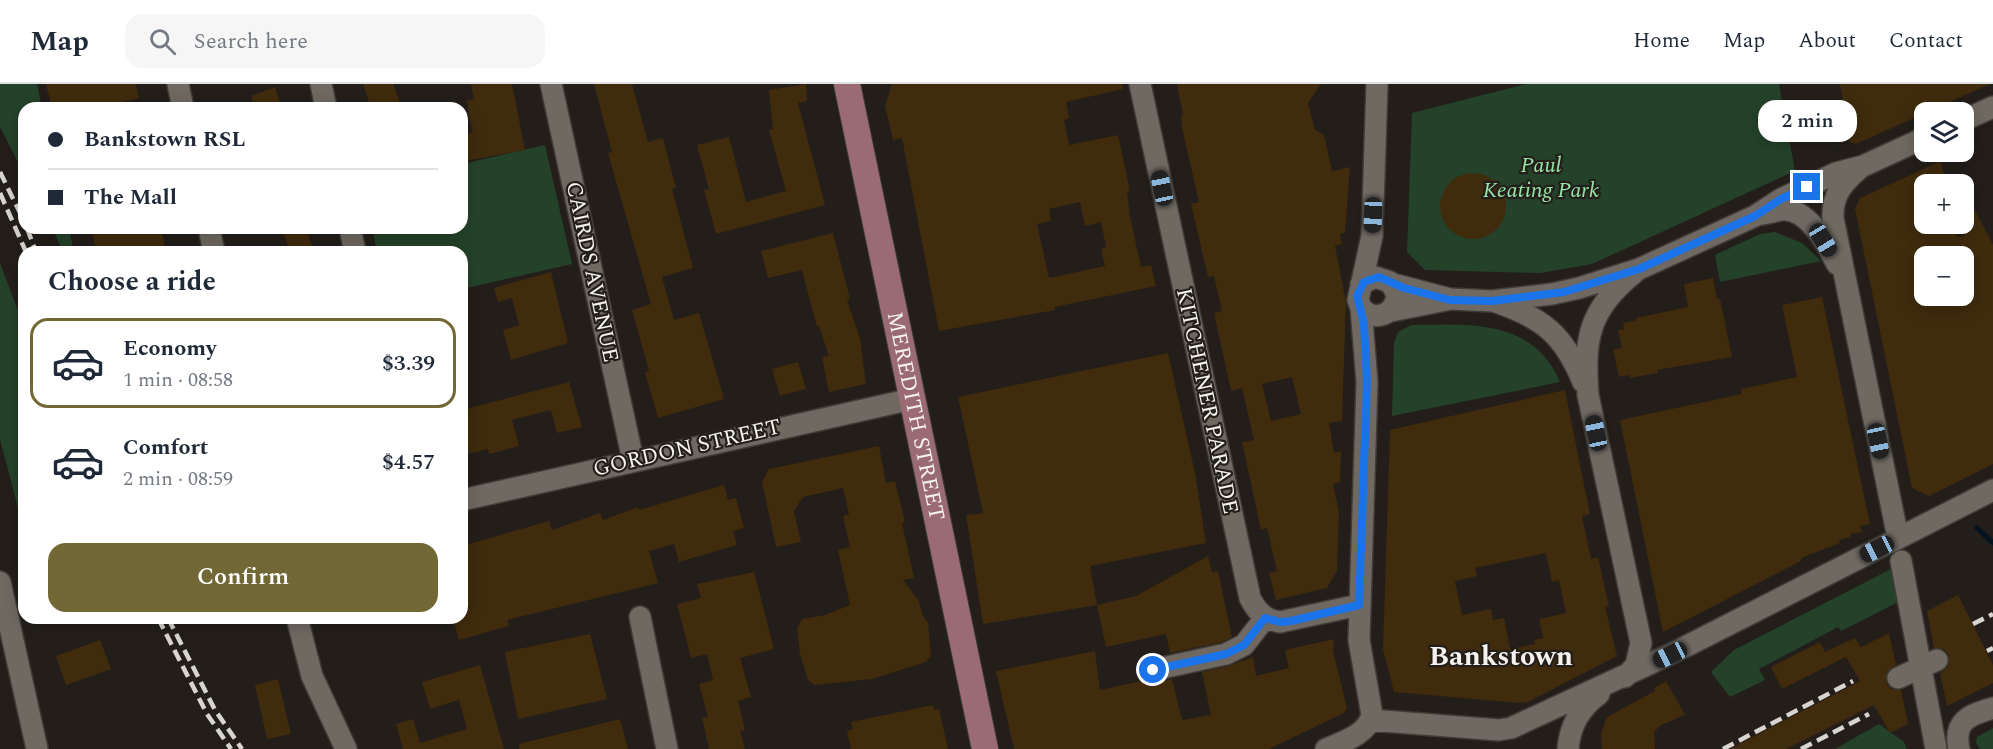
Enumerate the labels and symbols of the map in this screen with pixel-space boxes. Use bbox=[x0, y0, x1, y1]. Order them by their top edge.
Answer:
callout: 2 min bbox=[1758, 100, 1856, 142]
park label: Paul Keating Park bbox=[1483, 149, 1599, 207]
car bbox=[1149, 169, 1175, 207]
route end bbox=[1793, 173, 1820, 200]
street label: CAIRDS AVENUE bbox=[557, 179, 627, 365]
car bbox=[1363, 197, 1383, 233]
car bbox=[1806, 220, 1840, 260]
street label: KITCHENER PARADE bbox=[1167, 285, 1247, 517]
street label: MEREDITH STREET bbox=[878, 308, 954, 523]
street label: GORDON STREET bbox=[590, 410, 784, 486]
car bbox=[1583, 414, 1609, 452]
car bbox=[1865, 422, 1891, 460]
car bbox=[1857, 533, 1897, 565]
district label: Bankstown bbox=[1429, 635, 1573, 678]
car bbox=[1650, 639, 1690, 671]
route start bbox=[1139, 656, 1166, 683]

